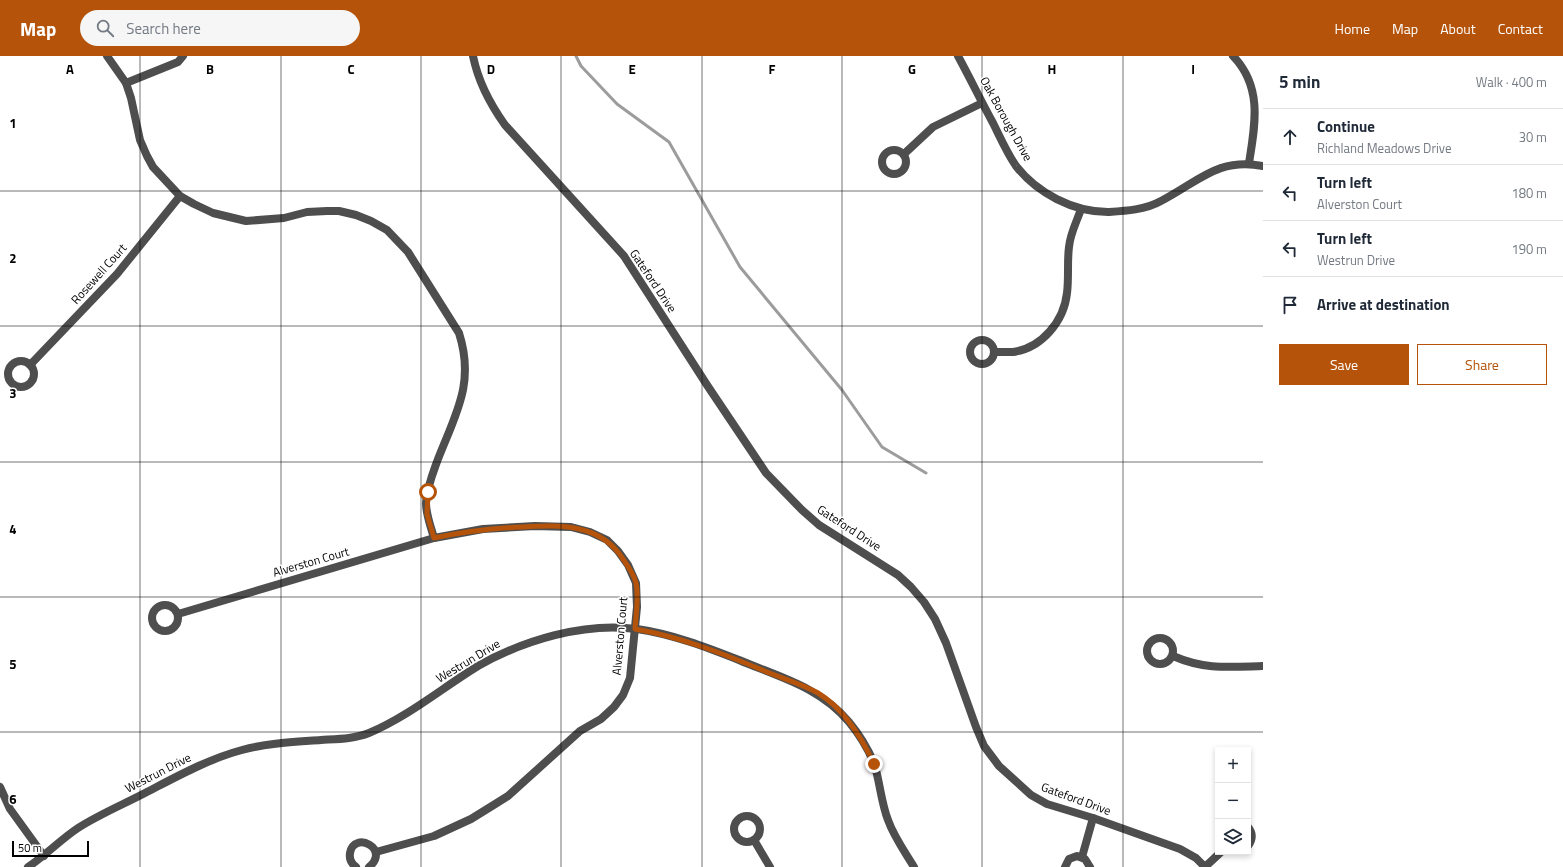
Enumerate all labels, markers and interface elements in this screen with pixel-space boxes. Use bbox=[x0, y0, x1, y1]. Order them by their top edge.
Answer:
search box bbox=[80, 10, 360, 46]
text: Map bbox=[20, 14, 56, 43]
icon: search bbox=[94, 17, 116, 39]
text: Search here bbox=[126, 17, 201, 40]
text: Home bbox=[1335, 18, 1370, 39]
text: Map bbox=[1392, 18, 1418, 39]
text: About bbox=[1440, 18, 1476, 39]
text: Contact bbox=[1498, 18, 1543, 39]
text: A bbox=[66, 59, 74, 79]
text: B bbox=[206, 59, 214, 79]
text: C bbox=[347, 59, 355, 79]
text: D bbox=[487, 59, 495, 79]
text: E bbox=[628, 59, 636, 79]
text: F bbox=[769, 59, 776, 79]
text: G bbox=[908, 59, 916, 79]
text: H bbox=[1048, 59, 1056, 79]
text: I bbox=[1191, 59, 1195, 79]
text: 5 min bbox=[1279, 69, 1320, 95]
text: Walk · 400 m bbox=[1476, 72, 1547, 92]
street label: Oak Borough Drive bbox=[975, 73, 1038, 165]
text: 1 bbox=[9, 113, 17, 133]
text: Continue bbox=[1317, 115, 1375, 138]
icon: ahead bbox=[1279, 126, 1301, 148]
text: 30 m bbox=[1519, 127, 1547, 147]
text: Richland Meadows Drive bbox=[1317, 138, 1452, 158]
text: Turn left bbox=[1317, 171, 1372, 194]
icon: left bbox=[1279, 182, 1301, 204]
text: 180 m bbox=[1511, 183, 1547, 203]
text: Alverston Court bbox=[1317, 194, 1402, 214]
text: Turn left bbox=[1317, 227, 1372, 250]
street label: Rosewell Court bbox=[66, 238, 132, 308]
icon: left bbox=[1279, 238, 1301, 260]
text: 190 m bbox=[1511, 239, 1547, 259]
street label: Gateford Drive bbox=[625, 245, 682, 316]
text: 2 bbox=[9, 248, 17, 268]
text: Westrun Drive bbox=[1317, 250, 1395, 270]
text: Arrive at destination bbox=[1317, 293, 1450, 316]
icon: arrive bbox=[1279, 294, 1301, 316]
button: Save bbox=[1279, 344, 1409, 385]
button: Share bbox=[1417, 344, 1547, 385]
text: 3 bbox=[9, 383, 17, 403]
route start bbox=[419, 483, 437, 501]
street label: Gateford Drive bbox=[813, 500, 885, 555]
text: 4 bbox=[9, 519, 17, 539]
street label: Alverston Court bbox=[271, 541, 352, 581]
street label: Alverston Court bbox=[607, 595, 632, 676]
street label: Westrun Drive bbox=[432, 634, 504, 687]
text: 5 bbox=[9, 654, 17, 674]
map controls bbox=[1215, 747, 1251, 855]
button: + bbox=[1215, 747, 1251, 783]
street label: Westrun Drive bbox=[121, 748, 194, 797]
route end bbox=[865, 755, 883, 773]
street label: Gateford Drive bbox=[1039, 777, 1114, 820]
button: − bbox=[1215, 783, 1251, 819]
text: 6 bbox=[9, 789, 17, 809]
button: layers bbox=[1215, 819, 1251, 855]
scale bar bbox=[12, 839, 89, 858]
text: 50 m bbox=[18, 840, 42, 856]

